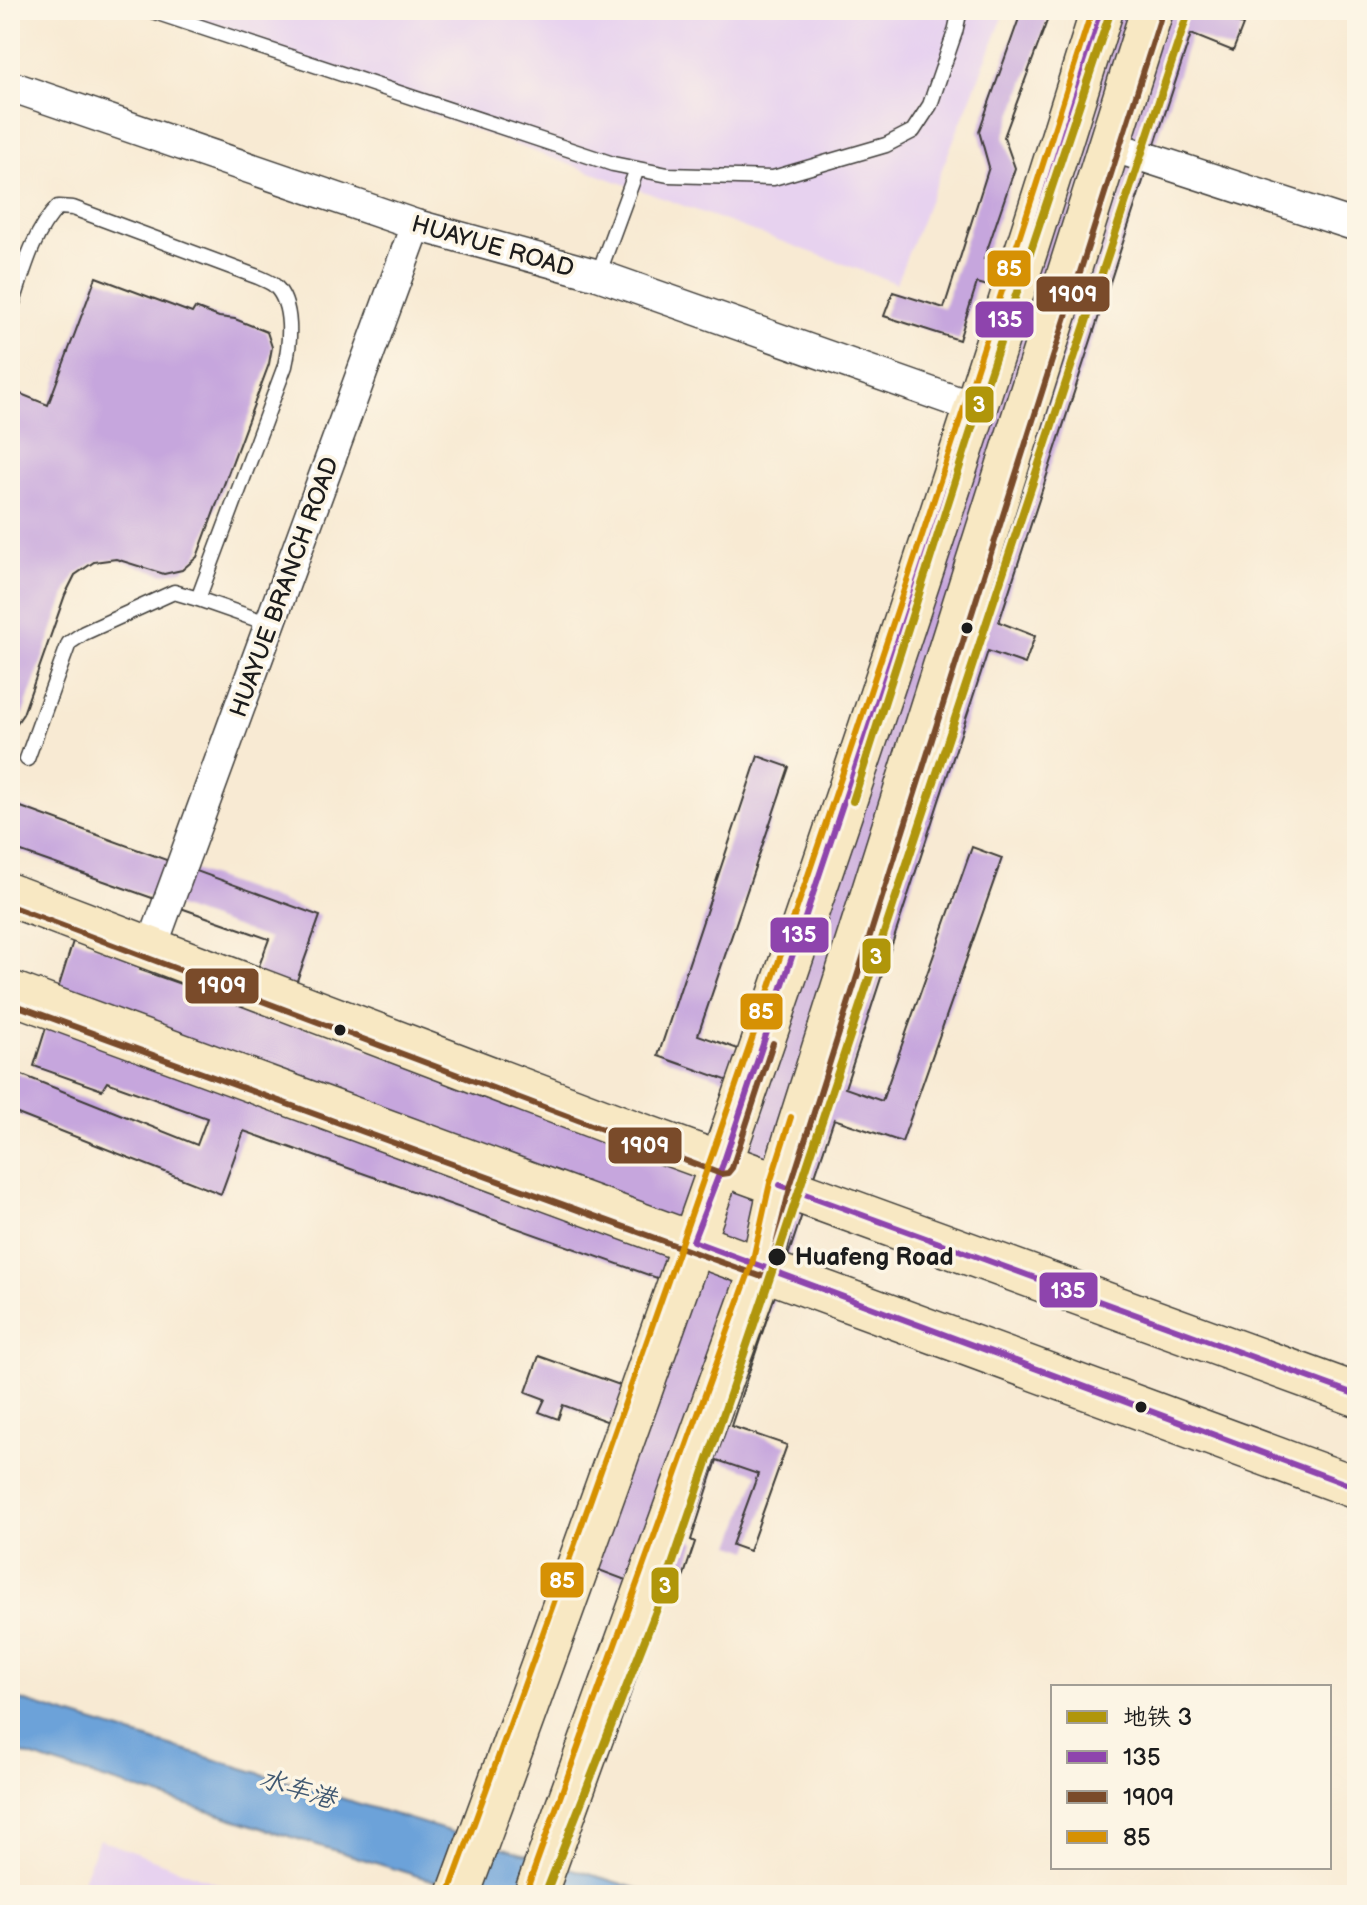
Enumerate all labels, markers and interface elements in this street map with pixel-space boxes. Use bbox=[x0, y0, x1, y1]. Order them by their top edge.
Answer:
street label: HUAYUE ROAD bbox=[408, 209, 577, 284]
line badge: 85 bbox=[986, 249, 1032, 288]
text: 85 bbox=[996, 256, 1022, 283]
line badge: 1909 bbox=[1035, 275, 1111, 313]
text: 1909 bbox=[1049, 282, 1097, 309]
line badge: 135 bbox=[974, 300, 1035, 339]
text: 135 bbox=[988, 307, 1023, 334]
line badge: 3 bbox=[964, 385, 995, 424]
text: 3 bbox=[973, 392, 986, 419]
street label: HUAYUE BRANCH ROAD bbox=[224, 453, 345, 721]
unlabelled marker bbox=[959, 620, 975, 636]
line badge: 135 bbox=[769, 916, 830, 954]
text: 135 bbox=[782, 922, 817, 949]
line badge: 3 bbox=[861, 937, 892, 975]
text: 3 bbox=[870, 944, 883, 971]
line badge: 1909 bbox=[184, 967, 260, 1005]
text: 1909 bbox=[198, 973, 246, 1000]
line badge: 85 bbox=[739, 992, 784, 1031]
text: 85 bbox=[748, 999, 774, 1026]
unlabelled marker bbox=[332, 1022, 348, 1038]
line badge: 1909 bbox=[607, 1126, 683, 1165]
text: 1909 bbox=[621, 1133, 669, 1160]
place label: Huafeng Road bbox=[795, 1243, 953, 1272]
marker: Huafeng Road bbox=[766, 1246, 788, 1268]
line badge: 135 bbox=[1038, 1271, 1099, 1309]
text: 135 bbox=[1051, 1278, 1086, 1305]
unlabelled marker bbox=[1133, 1399, 1149, 1415]
line badge: 85 bbox=[539, 1561, 585, 1599]
line badge: 3 bbox=[650, 1566, 680, 1605]
text: 85 bbox=[549, 1568, 575, 1595]
text: 3 bbox=[659, 1573, 672, 1600]
legend bbox=[1051, 1685, 1331, 1869]
text: 地铁 3 bbox=[1123, 1703, 1192, 1732]
text: 135 bbox=[1123, 1743, 1161, 1772]
water label: 水车港 bbox=[256, 1763, 342, 1817]
text: 1909 bbox=[1123, 1783, 1174, 1812]
text: 85 bbox=[1123, 1823, 1151, 1852]

